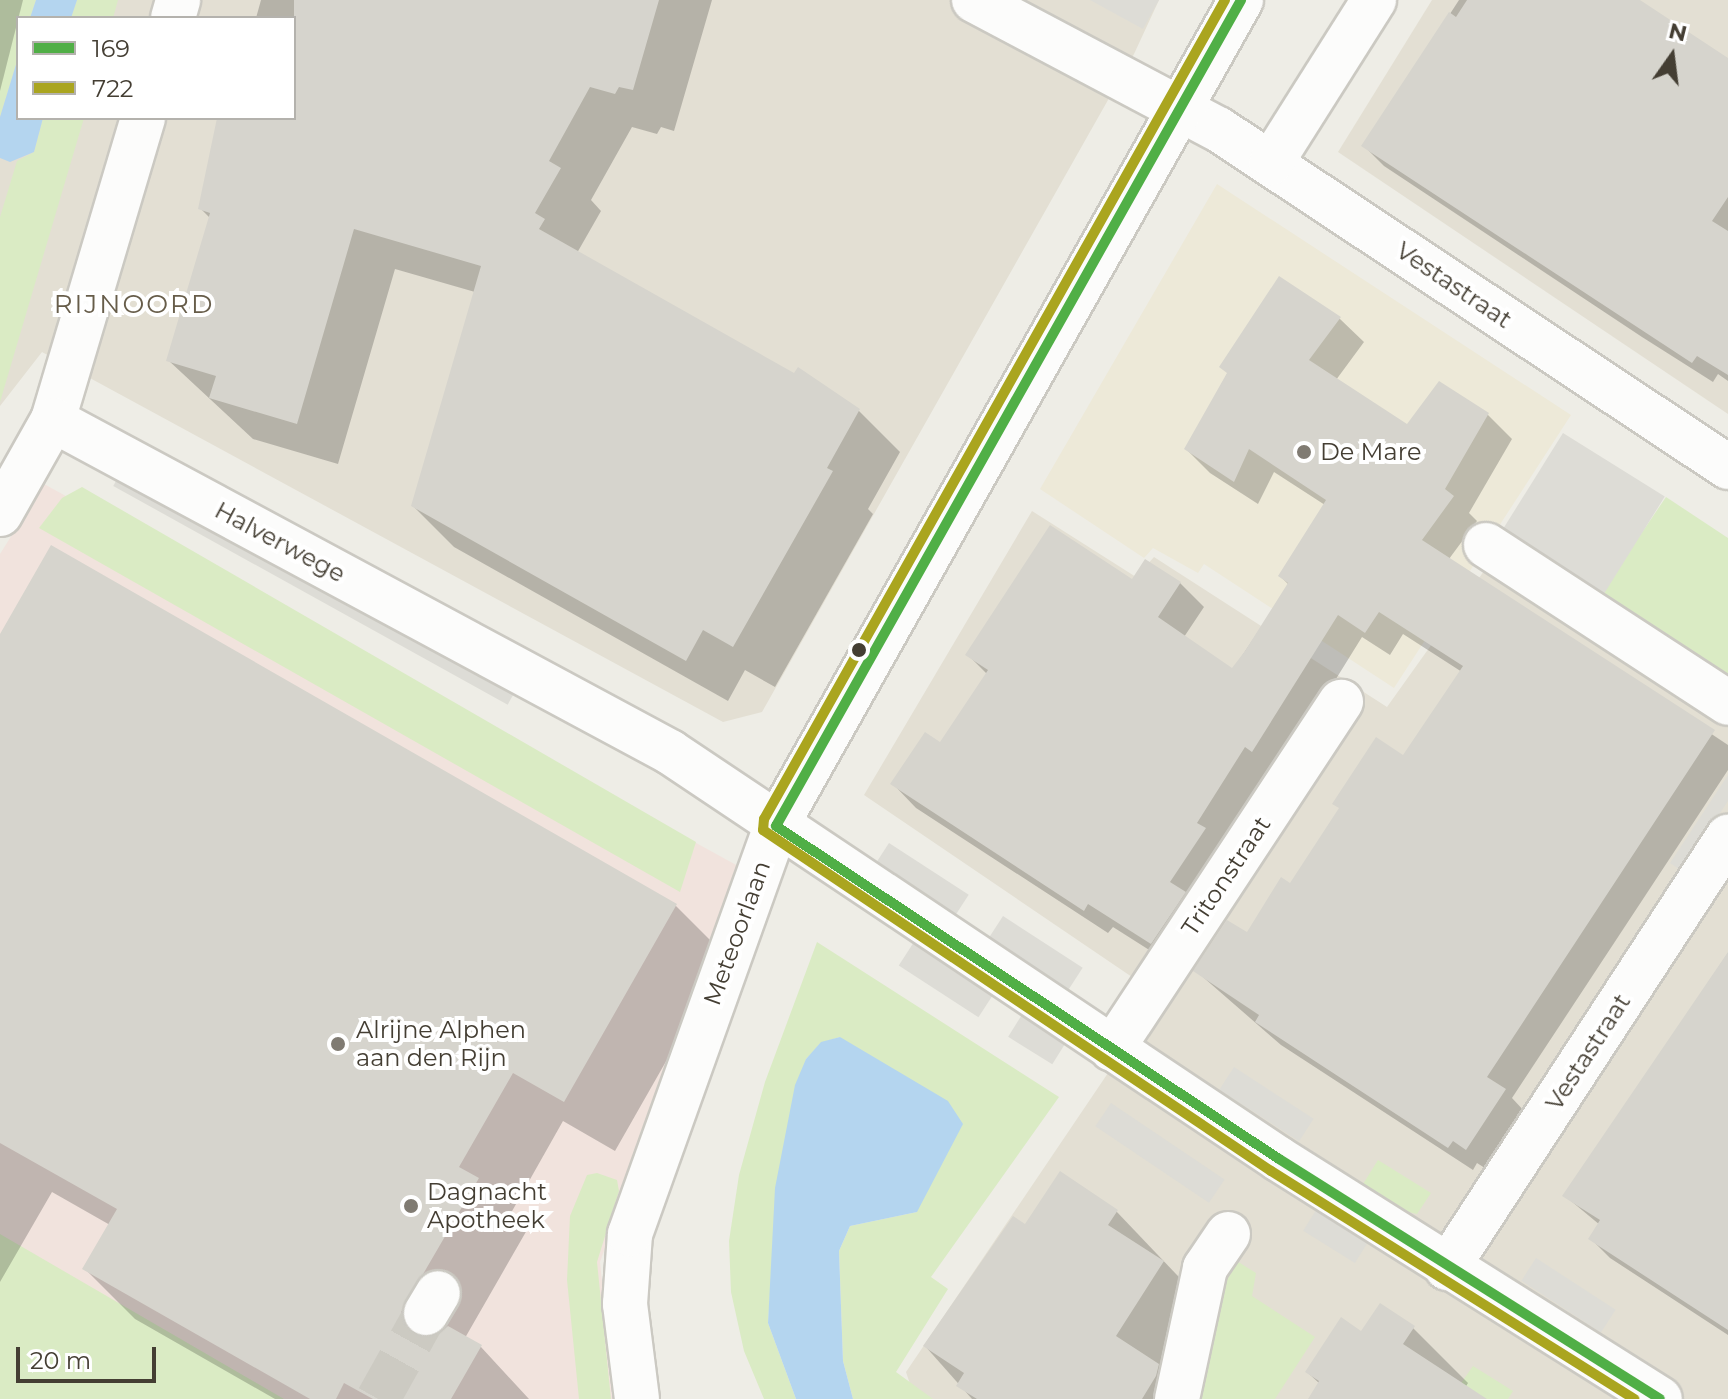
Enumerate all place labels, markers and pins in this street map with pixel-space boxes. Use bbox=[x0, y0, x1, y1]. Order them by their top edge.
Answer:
place label: De Mare bbox=[1320, 438, 1422, 466]
marker: De Mare bbox=[1295, 443, 1313, 461]
unlabelled marker bbox=[851, 642, 867, 658]
place label: Alrijne Alphen aan den Rijn bbox=[356, 1016, 526, 1072]
marker: Alrijne Alphen aan den Rijn bbox=[327, 1033, 349, 1055]
place label: Dagnacht Apotheek bbox=[427, 1178, 547, 1234]
marker: Dagnacht Apotheek bbox=[402, 1197, 420, 1215]

